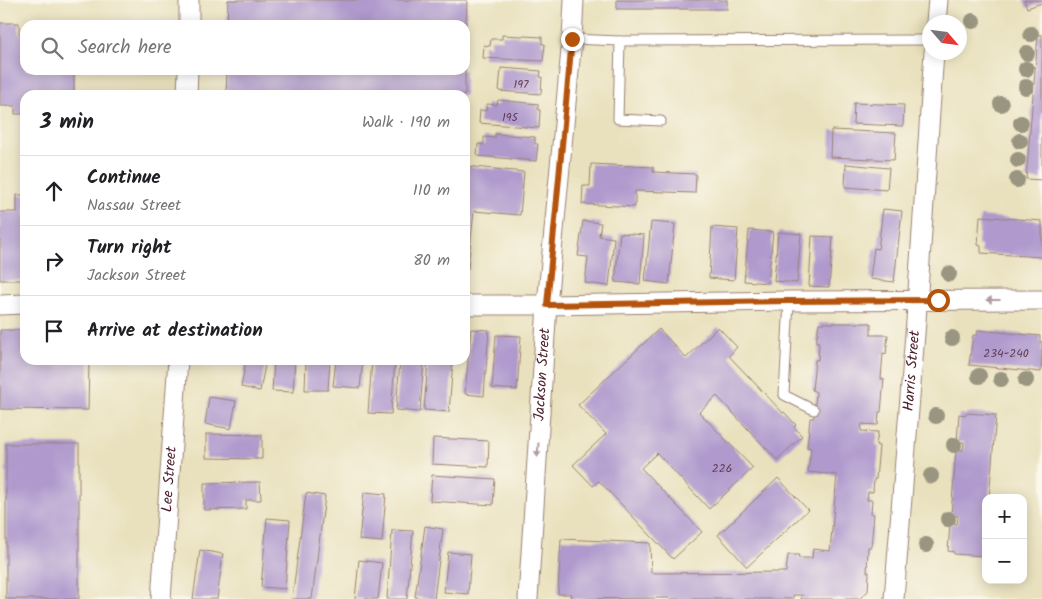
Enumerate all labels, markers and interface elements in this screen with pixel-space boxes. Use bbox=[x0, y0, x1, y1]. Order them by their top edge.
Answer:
north arrow bbox=[922, 15, 967, 60]
search box bbox=[20, 20, 470, 75]
route end bbox=[561, 28, 584, 51]
text: Search here bbox=[78, 33, 172, 63]
icon: search bbox=[38, 34, 66, 62]
house number: 197 bbox=[513, 75, 529, 94]
text: 3 min bbox=[40, 106, 94, 139]
house number: 195 bbox=[502, 108, 520, 127]
text: Walk · 190 m bbox=[362, 110, 450, 135]
text: Continue bbox=[87, 163, 160, 193]
icon: ahead bbox=[40, 177, 68, 205]
text: 110 m bbox=[413, 178, 450, 203]
text: Nassau Street bbox=[87, 193, 181, 218]
text: Turn right bbox=[87, 233, 172, 263]
icon: right bbox=[40, 247, 68, 275]
text: 80 m bbox=[413, 248, 450, 273]
text: Jackson Street bbox=[87, 263, 186, 288]
route start bbox=[927, 289, 950, 312]
one-way arrow bbox=[985, 296, 1001, 304]
text: Arrive at destination bbox=[87, 316, 263, 346]
icon: arrive bbox=[40, 317, 68, 345]
street label: Jackson Street bbox=[528, 327, 558, 422]
street label: Harris Street bbox=[897, 329, 927, 412]
house number: 234-240 bbox=[983, 344, 1029, 363]
one-way arrow bbox=[533, 442, 541, 458]
street label: Lee Street bbox=[155, 445, 184, 513]
house number: 226 bbox=[712, 459, 732, 478]
map controls bbox=[982, 494, 1027, 584]
button: + bbox=[982, 494, 1027, 539]
button: − bbox=[982, 539, 1027, 584]

